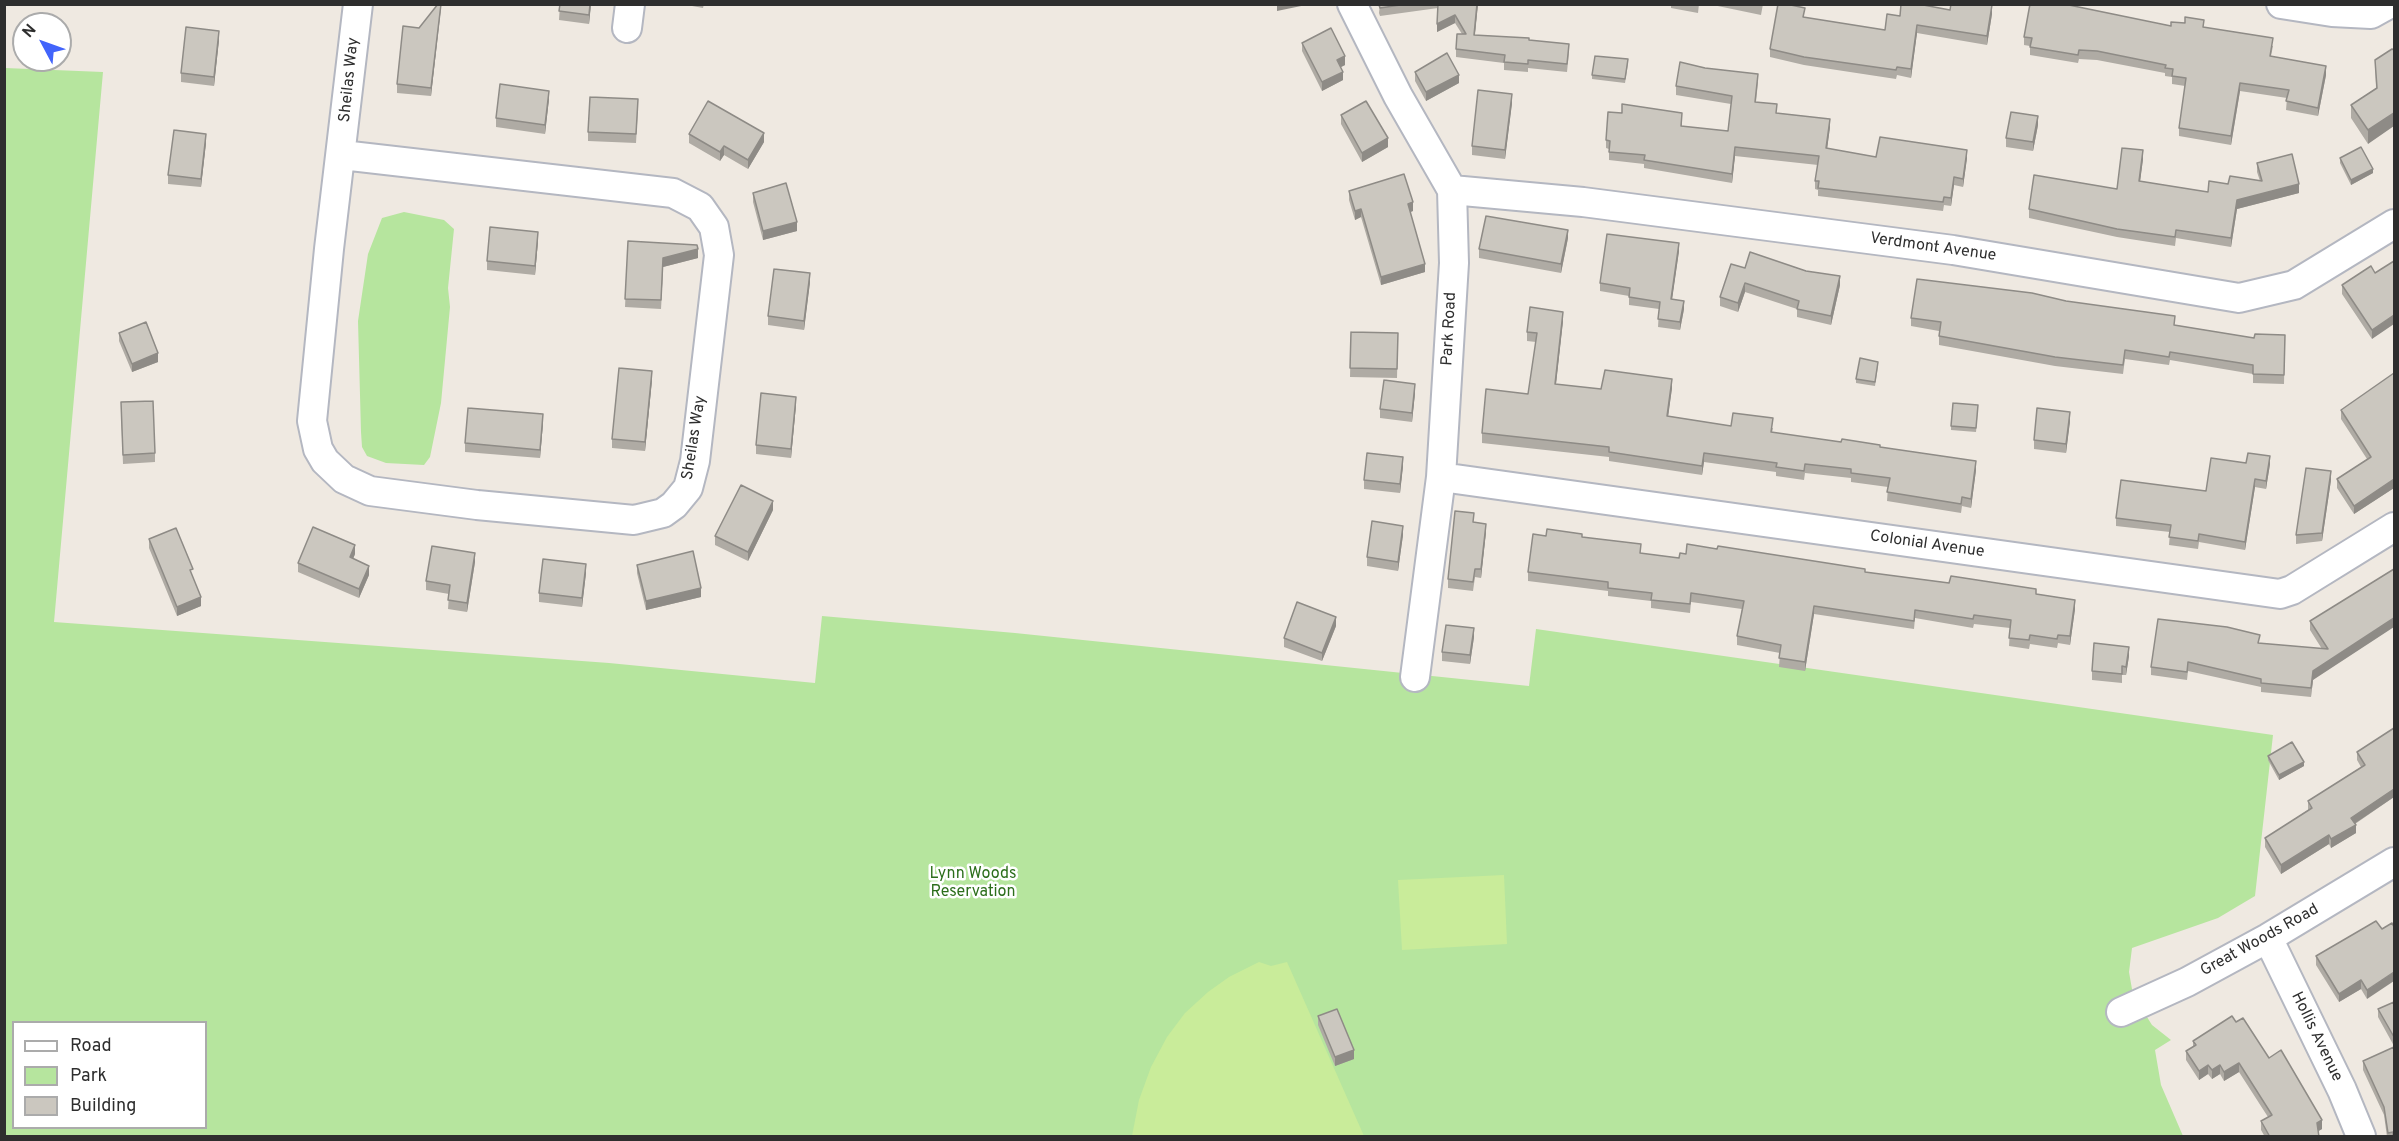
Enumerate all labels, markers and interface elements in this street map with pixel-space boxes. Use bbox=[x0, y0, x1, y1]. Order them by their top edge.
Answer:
north arrow bbox=[12, 12, 72, 72]
text: N bbox=[19, 21, 41, 42]
street label: Sheilas Way bbox=[336, 37, 364, 123]
street label: Verdmont Avenue bbox=[1869, 230, 1997, 266]
street label: Park Road bbox=[1438, 292, 1462, 366]
street label: Sheilas Way bbox=[679, 394, 711, 482]
street label: Colonial Avenue bbox=[1869, 527, 1985, 563]
park label: Lynn Woods Reservation bbox=[930, 865, 1016, 903]
street label: Great Woods Road bbox=[2198, 901, 2322, 981]
street label: Hollis Avenue bbox=[2286, 989, 2346, 1085]
legend bbox=[12, 1021, 207, 1129]
text: Road bbox=[70, 1035, 112, 1058]
text: Park bbox=[70, 1065, 107, 1088]
text: Building bbox=[70, 1095, 136, 1118]

